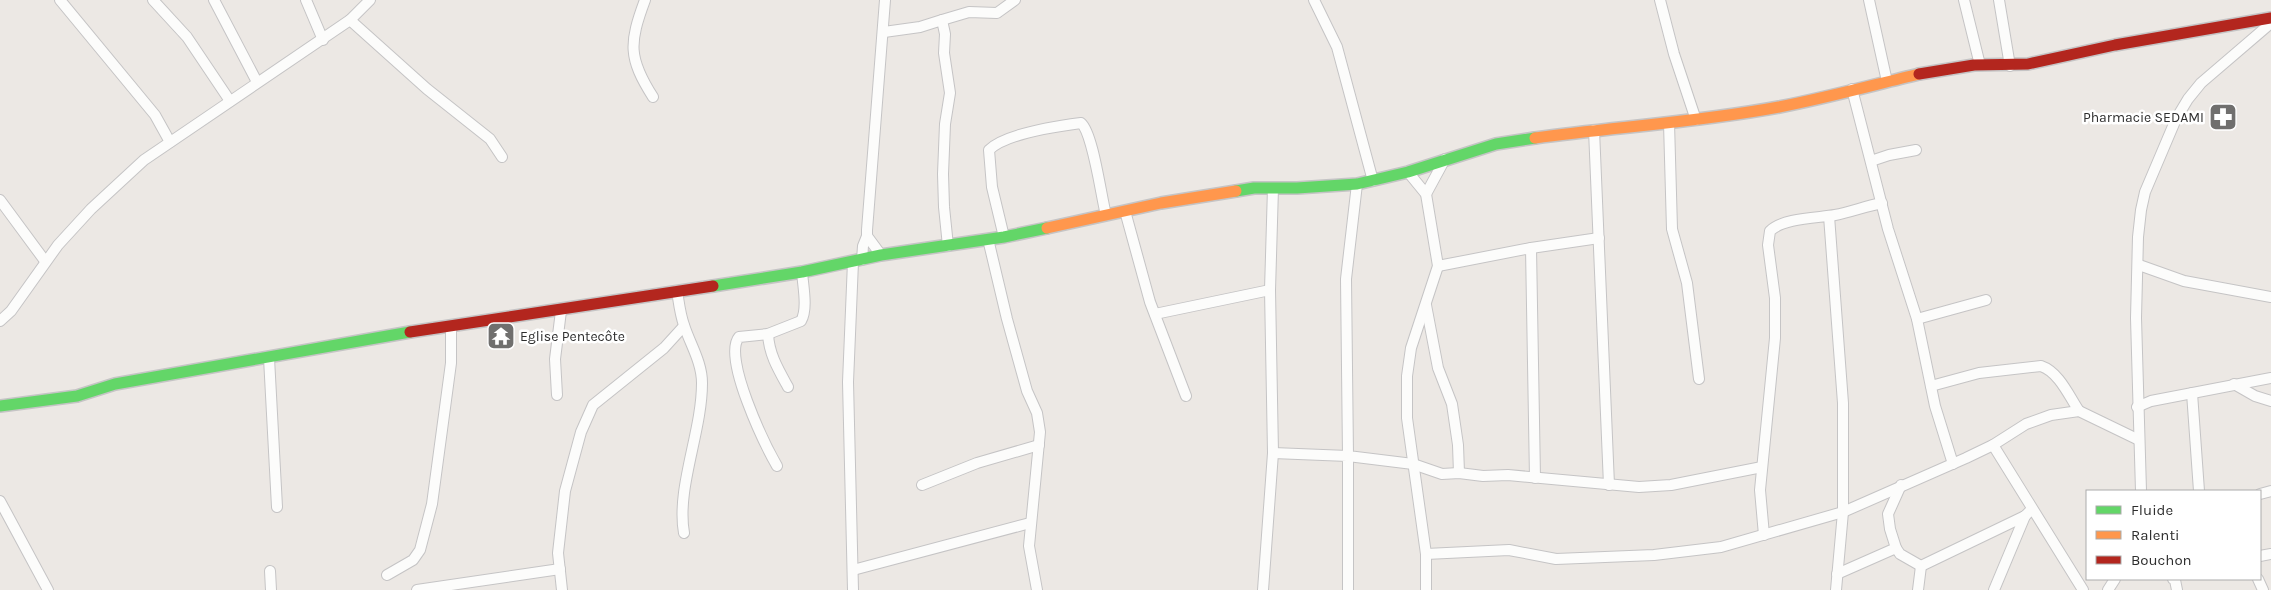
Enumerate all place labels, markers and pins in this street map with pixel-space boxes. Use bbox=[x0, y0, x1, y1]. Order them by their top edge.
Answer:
pharmacy icon: Pharmacie SEDAMI bbox=[2208, 102, 2238, 132]
place label: Pharmacie SEDAMI bbox=[2083, 109, 2204, 126]
temple icon: Eglise Pentecôte bbox=[486, 321, 516, 351]
place label: Eglise Pentecôte bbox=[520, 328, 625, 345]

